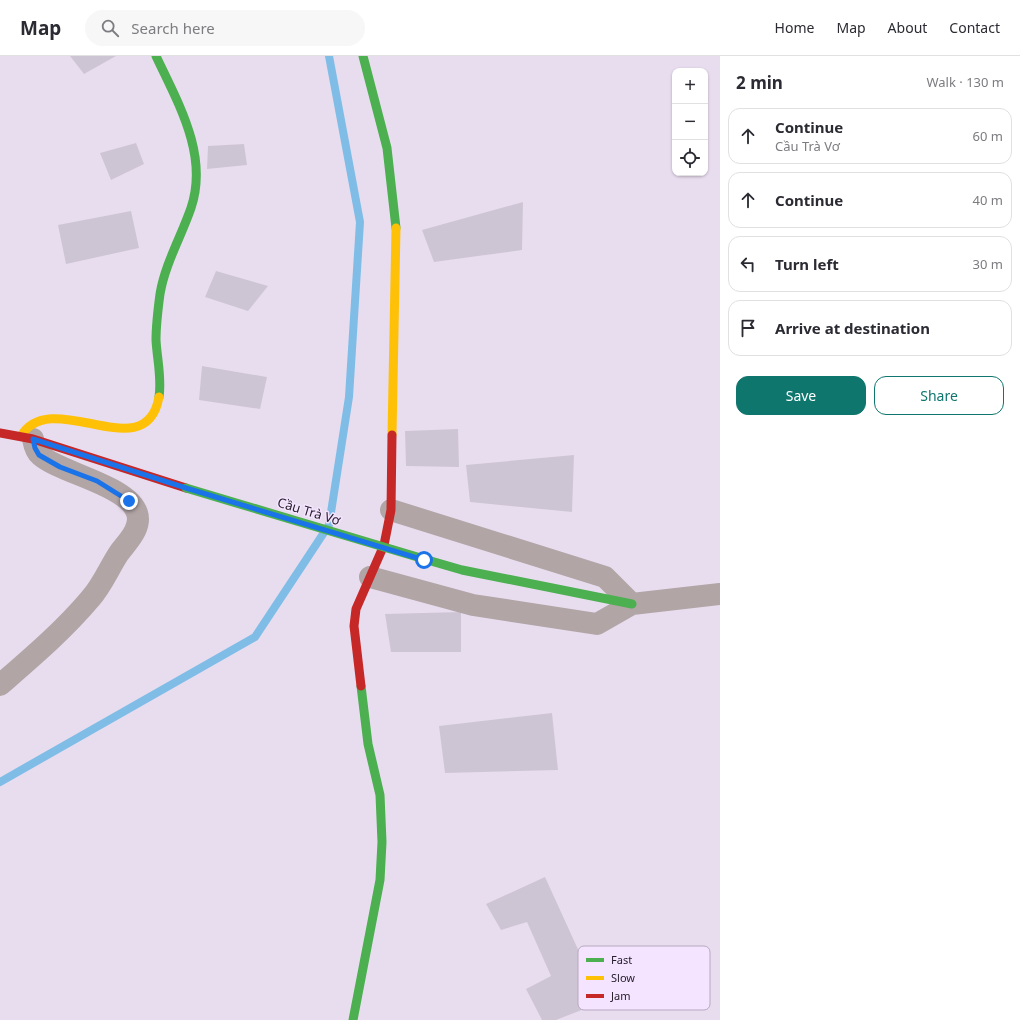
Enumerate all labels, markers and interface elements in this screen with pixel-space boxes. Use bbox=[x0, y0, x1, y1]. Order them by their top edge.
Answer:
search box bbox=[85, 10, 365, 46]
text: Map bbox=[20, 15, 61, 41]
icon: search bbox=[99, 17, 121, 39]
text: Search here bbox=[131, 18, 215, 38]
text: Home bbox=[775, 18, 814, 37]
text: Map bbox=[836, 18, 866, 37]
text: About bbox=[888, 18, 927, 37]
text: Contact bbox=[949, 18, 1000, 37]
map controls bbox=[672, 68, 708, 176]
button: + bbox=[672, 68, 708, 104]
text: 2 min bbox=[736, 71, 783, 94]
text: Walk · 130 m bbox=[926, 73, 1004, 91]
button: − bbox=[672, 104, 708, 140]
text: Continue bbox=[775, 117, 843, 137]
icon: ahead bbox=[737, 125, 759, 147]
text: 60 m bbox=[973, 127, 1003, 145]
text: Cầu Trà Vơ bbox=[775, 137, 840, 155]
button: locate bbox=[672, 140, 708, 176]
icon: ahead bbox=[737, 189, 759, 211]
text: Continue bbox=[775, 190, 843, 210]
text: 40 m bbox=[973, 191, 1003, 209]
icon: left bbox=[737, 253, 759, 275]
text: Turn left bbox=[775, 254, 839, 274]
text: 30 m bbox=[973, 255, 1003, 273]
icon: arrive bbox=[737, 317, 759, 339]
text: Arrive at destination bbox=[775, 318, 930, 338]
button: Save bbox=[736, 376, 866, 415]
button: Share bbox=[874, 376, 1004, 415]
route end bbox=[120, 492, 138, 510]
street label: Cầu Trà Vơ bbox=[275, 493, 344, 529]
route start bbox=[415, 551, 433, 569]
legend bbox=[578, 946, 710, 1010]
text: Fast bbox=[611, 952, 632, 967]
text: Slow bbox=[611, 970, 635, 985]
text: Jam bbox=[610, 988, 630, 1003]

